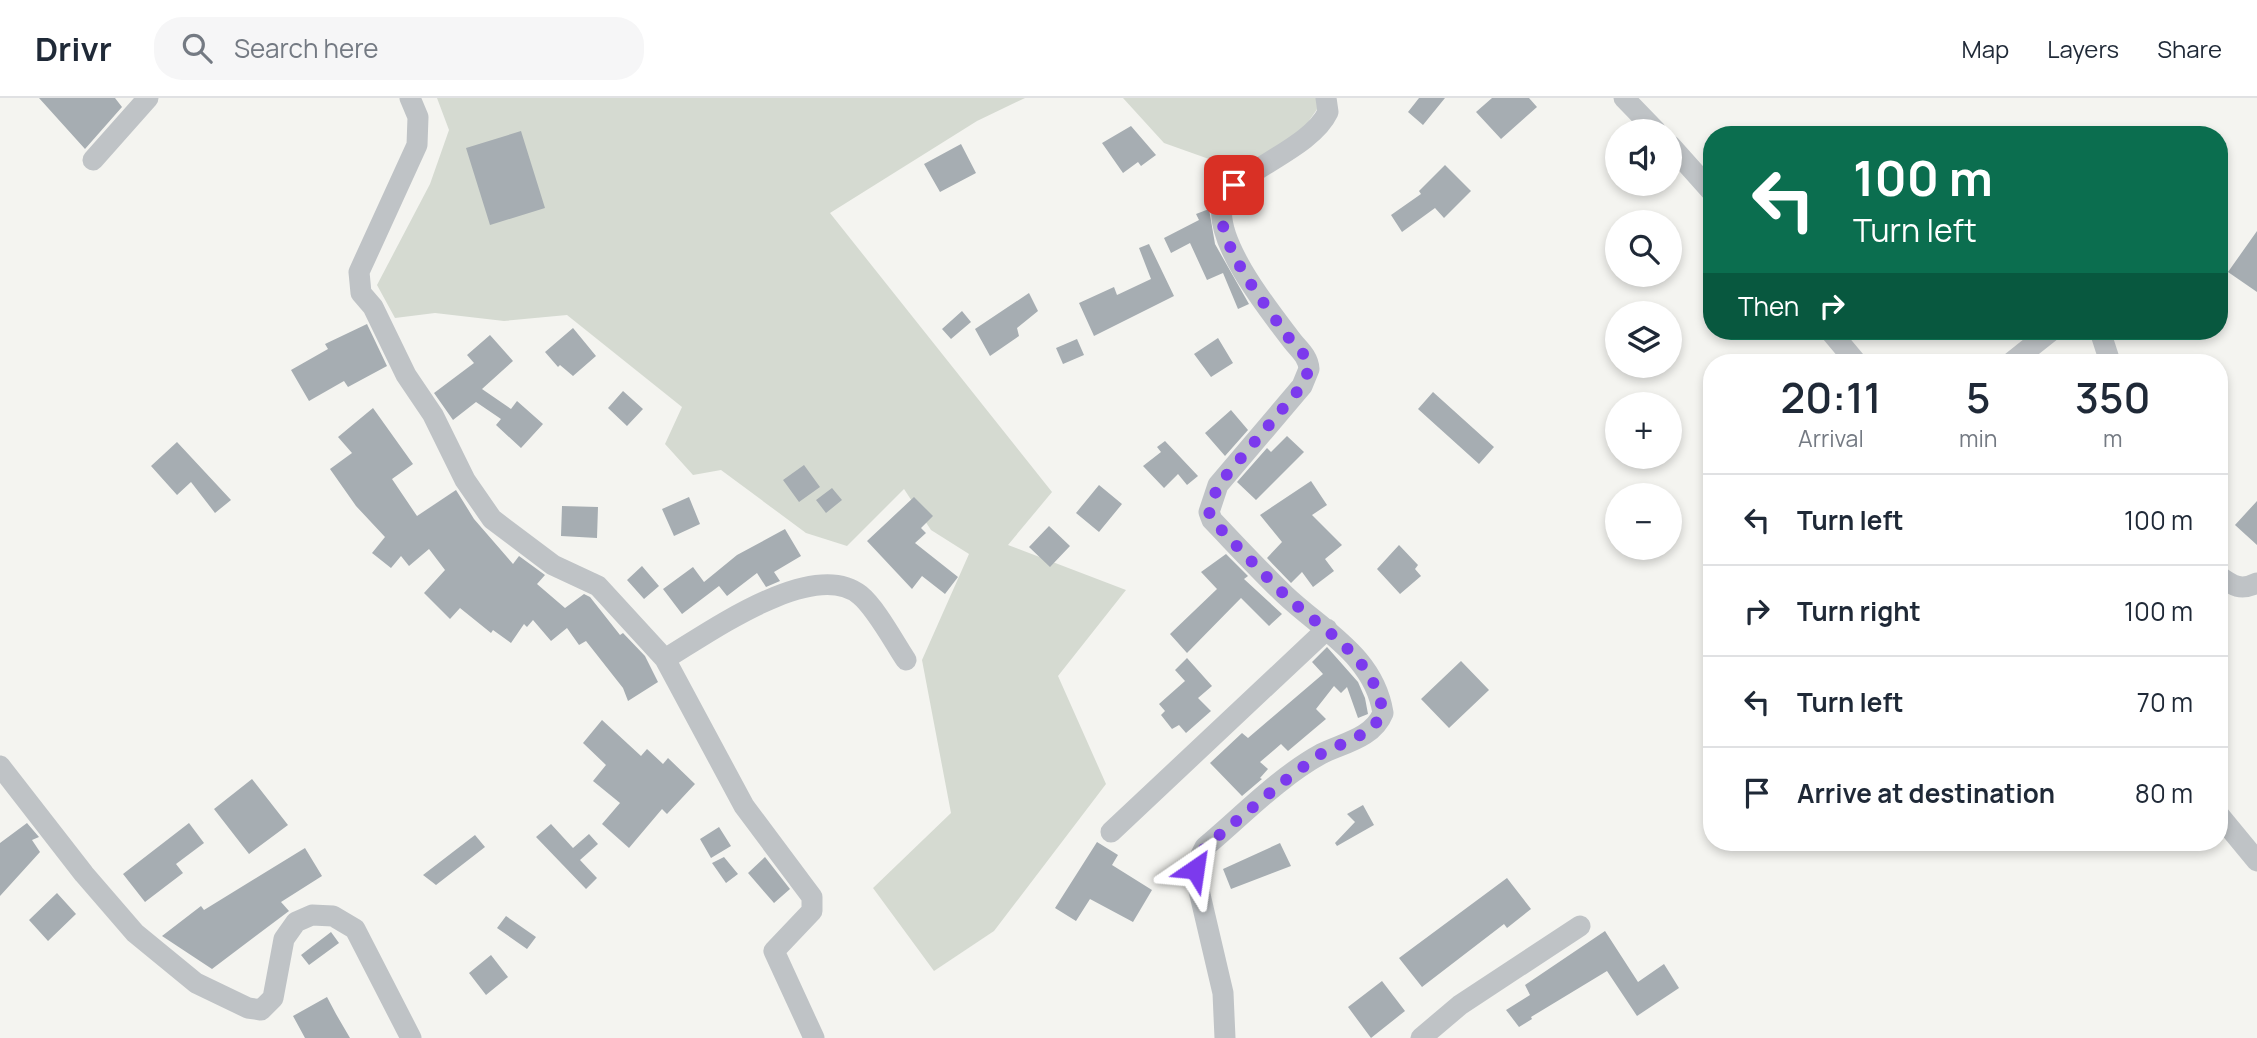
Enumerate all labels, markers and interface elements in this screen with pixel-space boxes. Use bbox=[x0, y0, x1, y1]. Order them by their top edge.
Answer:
search box bbox=[154, 17, 644, 80]
text: Drivr bbox=[35, 26, 112, 71]
icon: search bbox=[178, 29, 216, 67]
text: Search here bbox=[234, 30, 378, 66]
text: Map bbox=[1962, 32, 2009, 65]
text: Layers bbox=[2047, 32, 2119, 65]
text: Share bbox=[2157, 32, 2222, 65]
map controls bbox=[1605, 119, 1682, 560]
button: sound bbox=[1605, 119, 1682, 196]
text: 100 m bbox=[1853, 144, 1993, 211]
icon: left bbox=[1738, 154, 1829, 245]
pin bbox=[1204, 155, 1264, 215]
icon: arrive bbox=[1215, 166, 1253, 204]
text: Turn left bbox=[1853, 208, 1977, 252]
button: search bbox=[1605, 210, 1682, 287]
icon: right bbox=[1813, 287, 1851, 325]
text: Then bbox=[1738, 288, 1799, 324]
button: layers bbox=[1605, 301, 1682, 378]
text: 20:11 bbox=[1781, 368, 1881, 426]
text: 5 bbox=[1966, 368, 1990, 426]
text: 350 bbox=[2075, 368, 2150, 426]
button: + bbox=[1605, 392, 1682, 469]
text: Arrival bbox=[1798, 422, 1864, 454]
text: min bbox=[1959, 422, 1997, 454]
text: m bbox=[2103, 422, 2122, 454]
button: − bbox=[1605, 483, 1682, 560]
icon: left bbox=[1738, 501, 1776, 539]
text: Turn left bbox=[1797, 502, 1904, 538]
text: 100 m bbox=[2124, 502, 2193, 538]
icon: right bbox=[1738, 592, 1776, 630]
text: Turn right bbox=[1797, 593, 1921, 629]
text: 100 m bbox=[2124, 593, 2193, 629]
icon: left bbox=[1738, 683, 1776, 721]
text: Turn left bbox=[1797, 684, 1904, 720]
text: 70 m bbox=[2137, 684, 2193, 720]
icon: arrive bbox=[1738, 774, 1776, 812]
text: Arrive at destination bbox=[1797, 775, 2055, 811]
text: 80 m bbox=[2135, 775, 2193, 811]
position arrow bbox=[1158, 832, 1232, 906]

